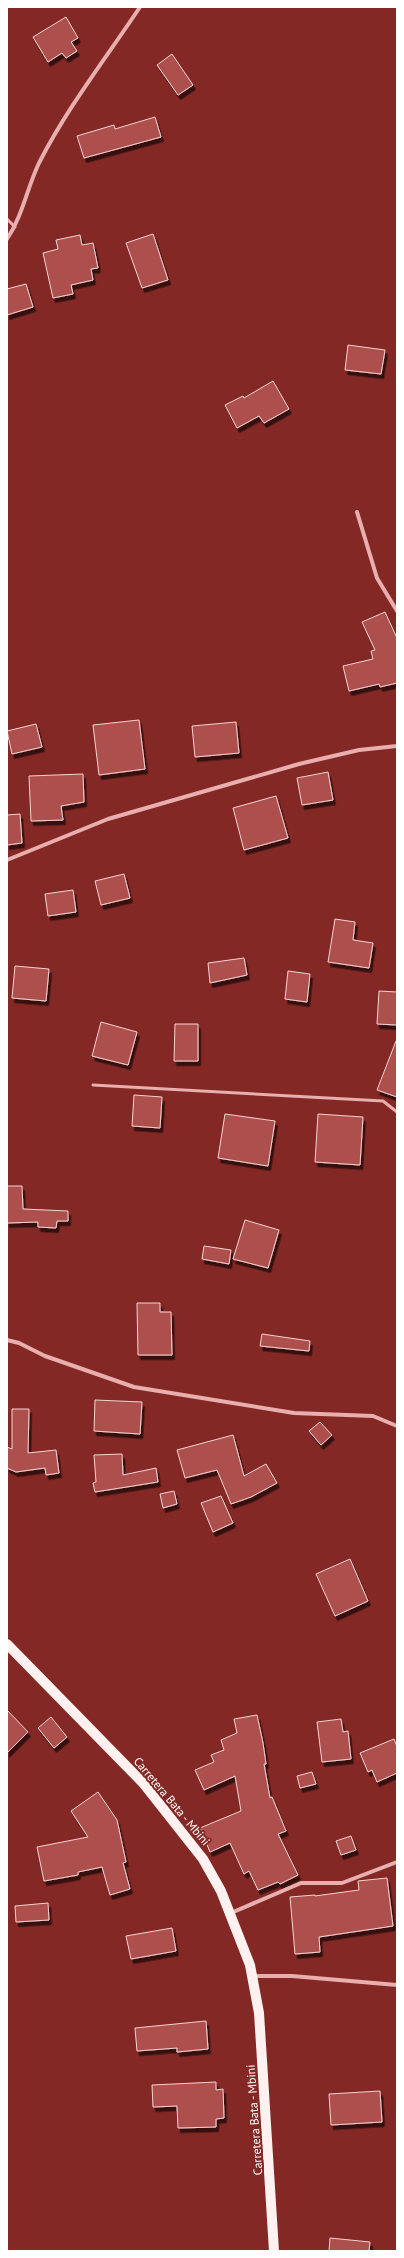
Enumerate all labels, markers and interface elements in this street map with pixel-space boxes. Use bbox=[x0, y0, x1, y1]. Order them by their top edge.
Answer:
street label: Carretera Bata - Mbini bbox=[131, 1754, 213, 1848]
street label: Carretera Bata - Mbini bbox=[243, 2064, 265, 2176]

